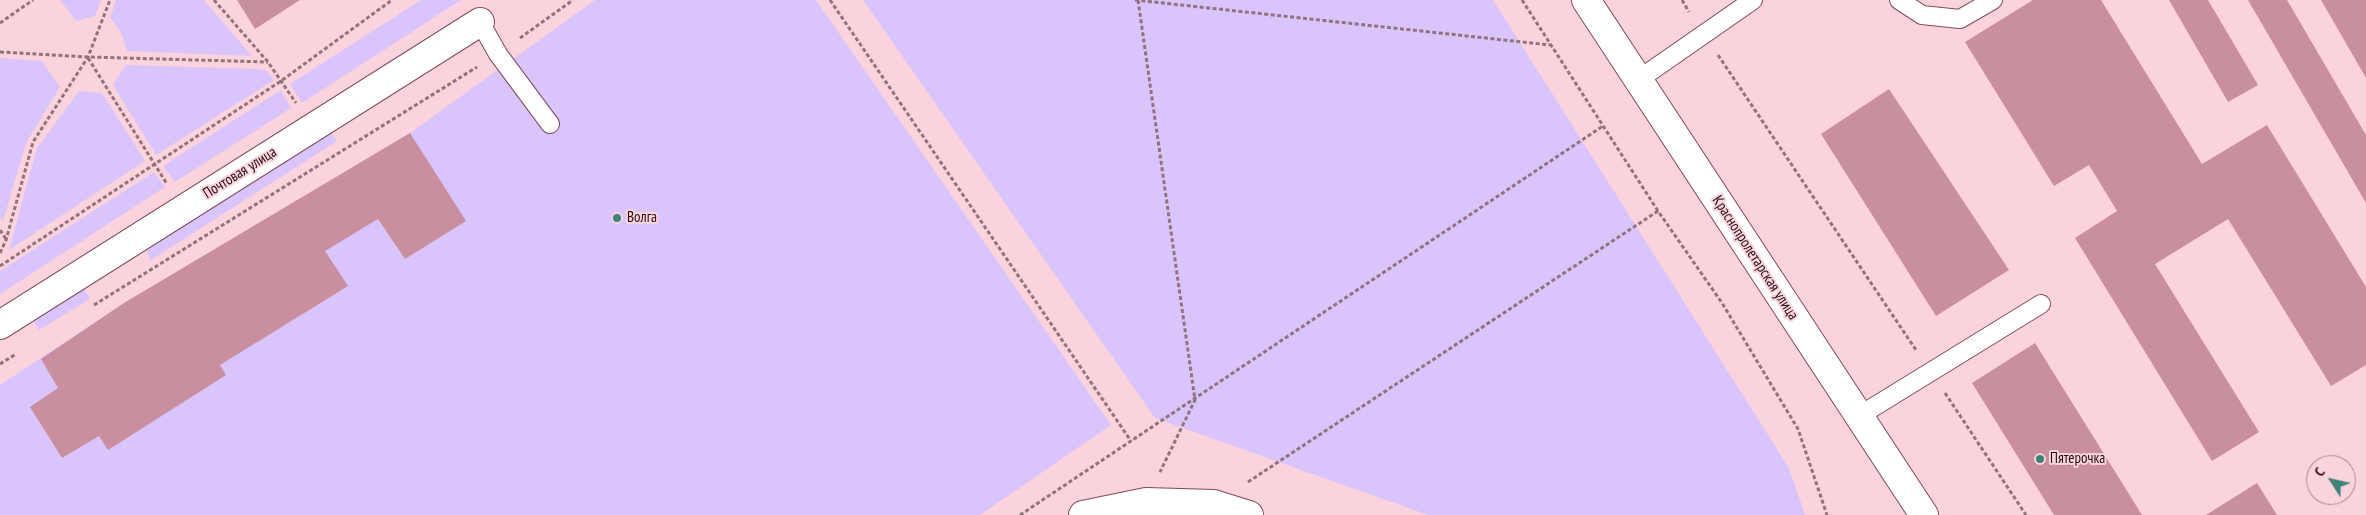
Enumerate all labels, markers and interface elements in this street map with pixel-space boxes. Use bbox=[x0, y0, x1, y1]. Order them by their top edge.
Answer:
street label: Почтовая улица bbox=[200, 143, 280, 203]
street label: Краснопролетарская улица bbox=[1708, 193, 1802, 323]
place label: Волга bbox=[627, 209, 657, 227]
marker: Волга bbox=[611, 212, 623, 224]
place label: Пятерочка bbox=[2050, 450, 2105, 468]
marker: Пятерочка bbox=[2034, 453, 2046, 465]
north arrow bbox=[2306, 455, 2356, 505]
text: С bbox=[2310, 464, 2329, 480]

